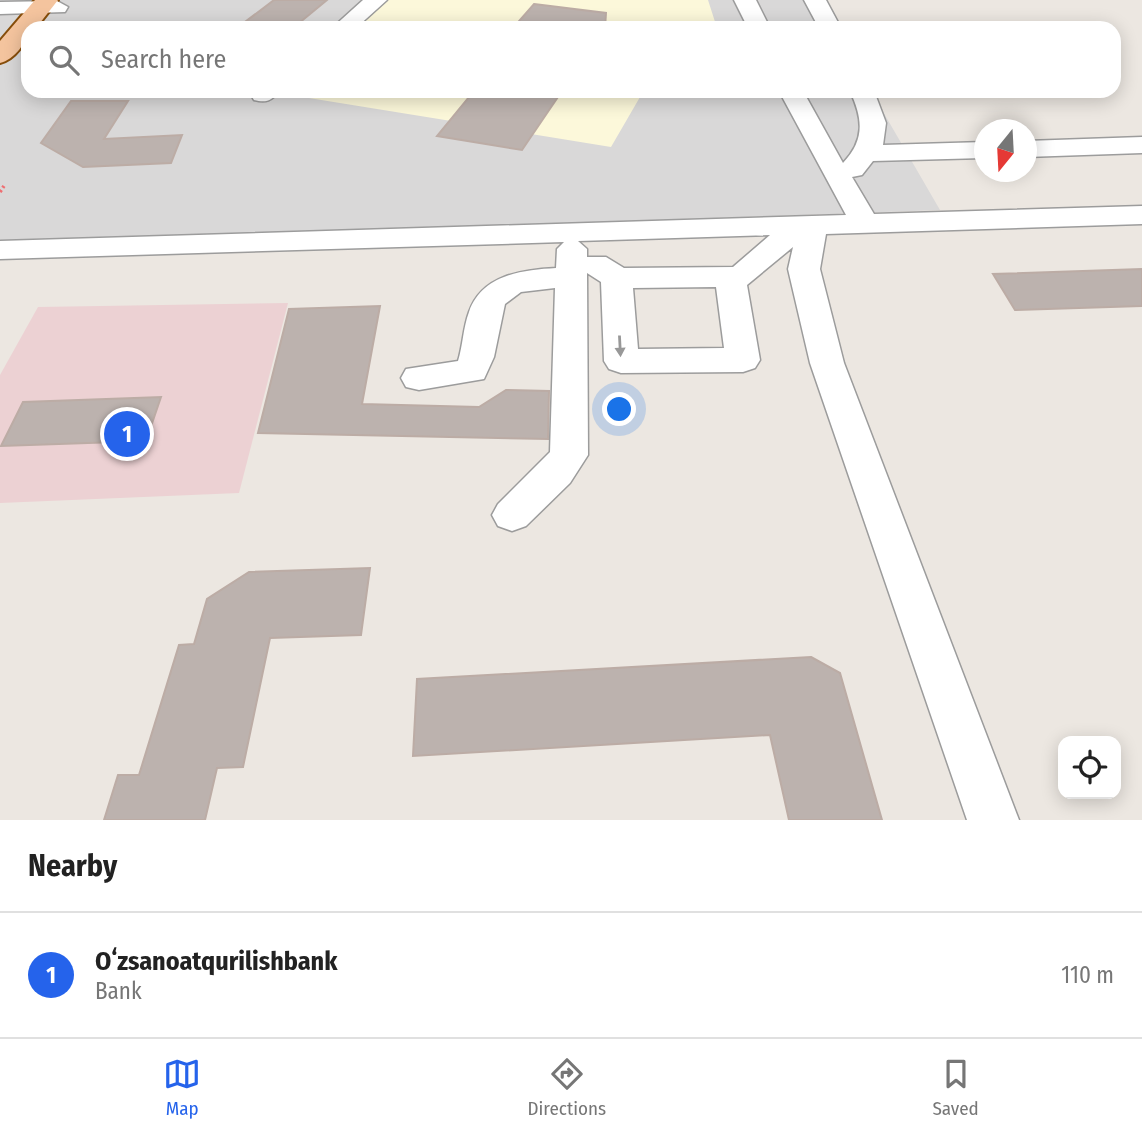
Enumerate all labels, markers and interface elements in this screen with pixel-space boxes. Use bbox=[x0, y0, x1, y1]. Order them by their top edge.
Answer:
search box bbox=[21, 21, 1121, 98]
icon: search bbox=[45, 41, 83, 79]
text: Search here bbox=[101, 44, 226, 75]
north arrow bbox=[974, 119, 1037, 182]
one-way arrow bbox=[615, 335, 626, 357]
your location bbox=[602, 392, 636, 426]
pin: 1 bbox=[104, 408, 150, 460]
map controls bbox=[1058, 736, 1121, 799]
button: locate bbox=[1058, 736, 1121, 799]
text: Nearby bbox=[28, 848, 117, 884]
text: Oʻzsanoatqurilishbank bbox=[95, 946, 337, 977]
text: 1 bbox=[46, 961, 56, 989]
text: 110 m bbox=[1061, 961, 1114, 989]
text: Bank bbox=[95, 977, 142, 1005]
tab: Map bbox=[163, 1055, 201, 1120]
tab: Directions bbox=[527, 1055, 606, 1120]
tab: Saved bbox=[932, 1055, 979, 1120]

